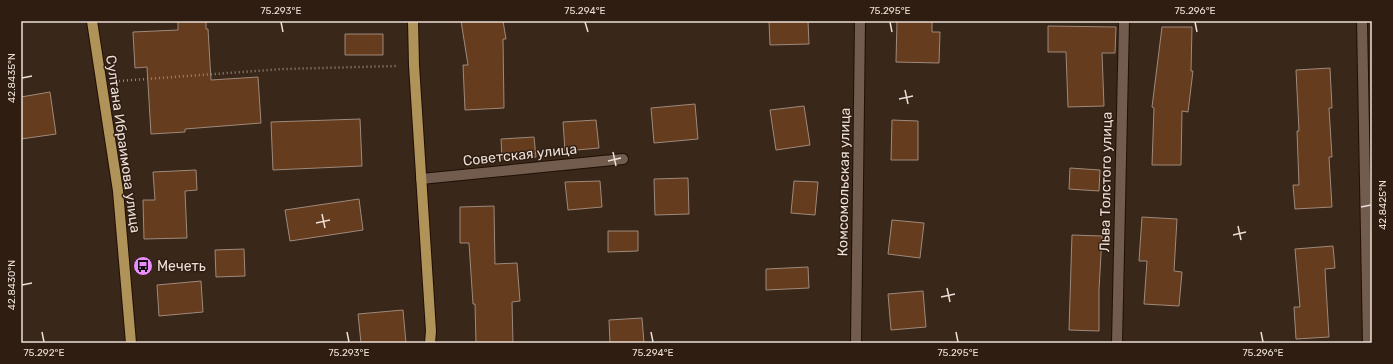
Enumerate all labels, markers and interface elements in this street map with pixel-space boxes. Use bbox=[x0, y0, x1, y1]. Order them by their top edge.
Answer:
text: 75.293°E bbox=[260, 5, 302, 17]
text: 75.294°E bbox=[564, 5, 606, 17]
text: 75.295°E bbox=[869, 5, 911, 17]
text: 75.296°E bbox=[1174, 5, 1216, 17]
text: 42.8435°N bbox=[6, 53, 18, 103]
street label: Султана Ибраимова улица bbox=[102, 54, 144, 234]
street label: Комсомольская улица bbox=[834, 107, 854, 257]
street label: Льва Толстого улица bbox=[1096, 112, 1116, 252]
street label: Советская улица bbox=[462, 141, 578, 169]
text: 42.8425°N bbox=[1377, 180, 1389, 230]
bus stop icon: Мечеть bbox=[132, 255, 154, 277]
place label: Мечеть bbox=[157, 258, 206, 275]
text: 42.8430°N bbox=[6, 260, 18, 310]
text: 75.292°E bbox=[23, 347, 65, 359]
text: 75.293°E bbox=[328, 347, 370, 359]
text: 75.294°E bbox=[632, 347, 674, 359]
text: 75.295°E bbox=[937, 347, 979, 359]
text: 75.296°E bbox=[1242, 347, 1284, 359]

